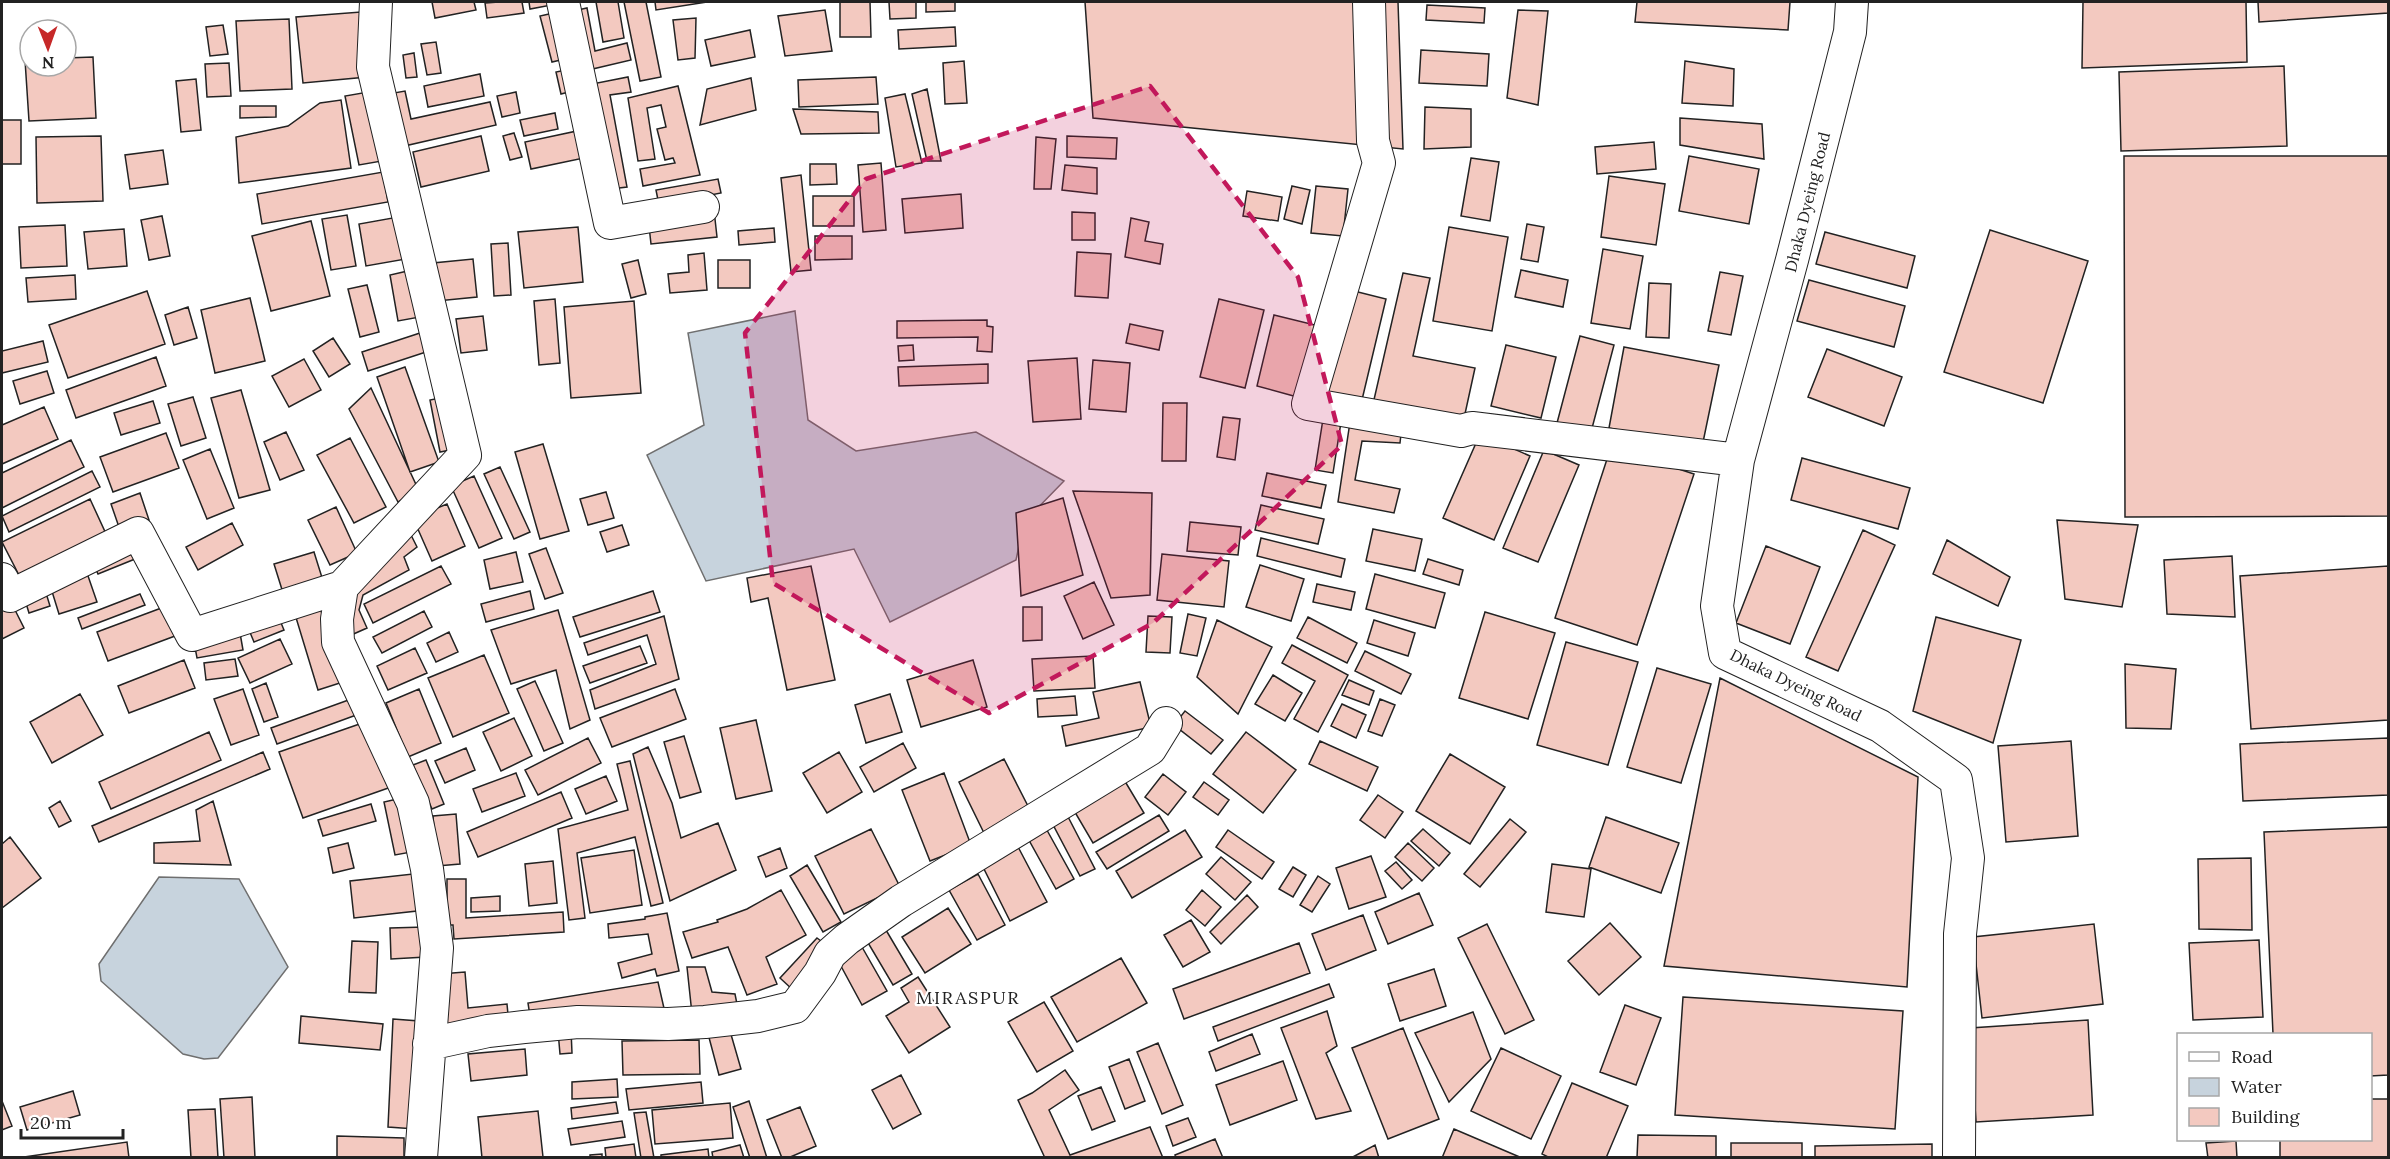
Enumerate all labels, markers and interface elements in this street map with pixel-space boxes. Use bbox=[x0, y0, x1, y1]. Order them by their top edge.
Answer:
north arrow bbox=[18, 18, 78, 78]
text: N bbox=[42, 53, 55, 73]
street label: Dhaka Dyeing Road bbox=[1780, 129, 1834, 274]
street label: Dhaka Dyeing Road bbox=[1727, 644, 1865, 726]
district label: MIRASPUR bbox=[916, 986, 1020, 1009]
legend bbox=[2177, 1033, 2372, 1141]
text: Road bbox=[2231, 1045, 2273, 1068]
text: Water bbox=[2231, 1075, 2282, 1098]
scale bar bbox=[21, 1102, 123, 1140]
text: Building bbox=[2231, 1105, 2301, 1128]
text: 20 m bbox=[30, 1111, 72, 1134]

